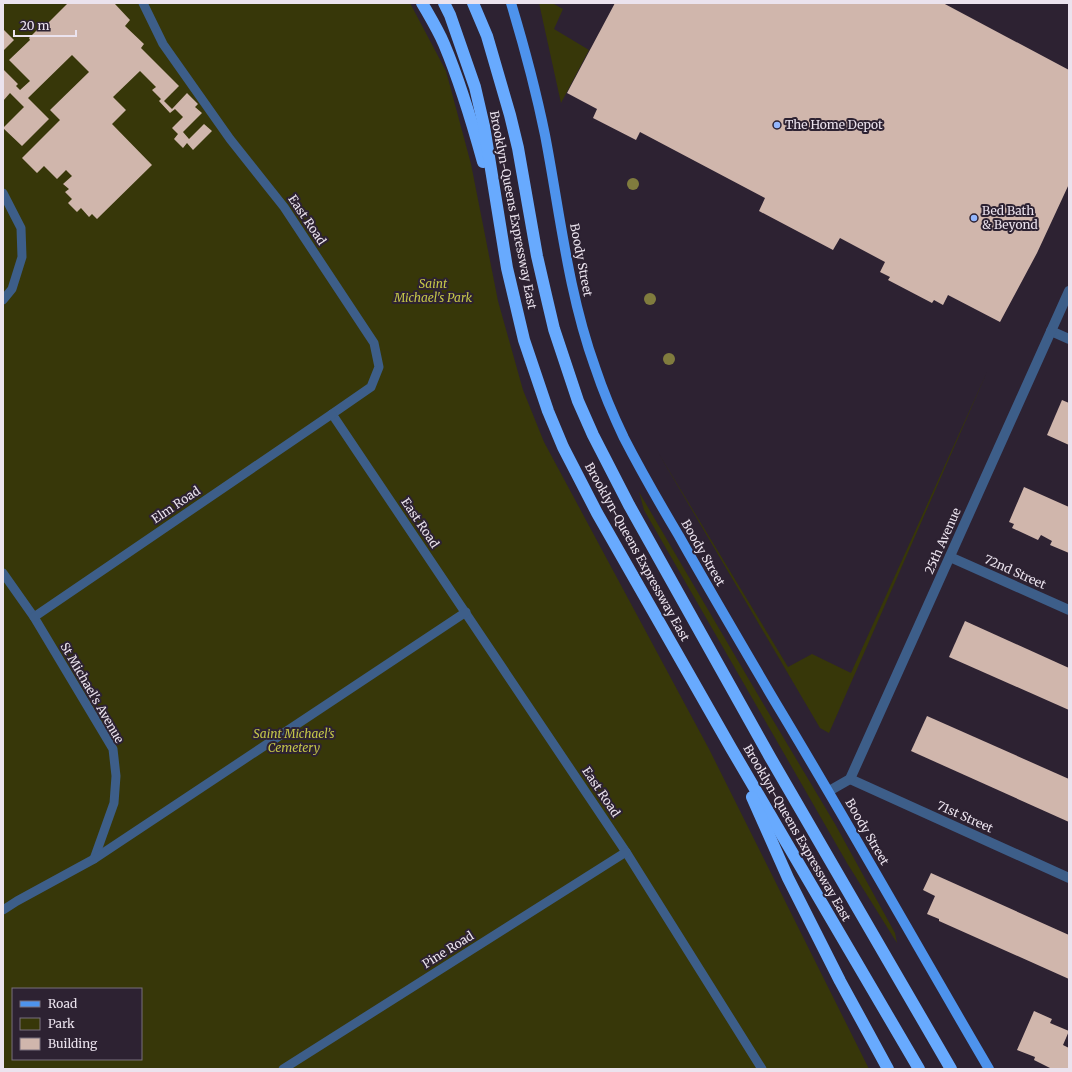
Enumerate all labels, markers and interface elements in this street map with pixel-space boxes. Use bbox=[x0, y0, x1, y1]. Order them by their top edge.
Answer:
scale bar bbox=[14, 12, 76, 38]
text: 20 m bbox=[20, 18, 49, 33]
street label: Brooklyn-Queens Expressway East bbox=[487, 109, 540, 311]
place label: The Home Depot bbox=[785, 117, 883, 132]
marker: The Home Depot bbox=[772, 120, 782, 130]
street label: East Road bbox=[285, 192, 330, 248]
place label: Bed Bath & Beyond bbox=[982, 203, 1038, 232]
marker: Bed Bath & Beyond bbox=[969, 213, 979, 223]
street label: Boody Street bbox=[567, 222, 596, 298]
park label: Saint Michael's Park bbox=[393, 276, 473, 305]
street label: Brooklyn-Queens Expressway East bbox=[582, 460, 693, 644]
street label: Elm Road bbox=[149, 483, 203, 526]
street label: East Road bbox=[398, 495, 443, 551]
street label: 25th Avenue bbox=[921, 505, 964, 576]
street label: Boody Street bbox=[678, 517, 729, 589]
street label: 72nd Street bbox=[982, 551, 1049, 592]
street label: St Michael's Avenue bbox=[58, 640, 127, 746]
park label: Saint Michael’s Cemetery bbox=[253, 726, 335, 755]
street label: Brooklyn-Queens Expressway East bbox=[741, 742, 855, 924]
street label: East Road bbox=[579, 764, 624, 820]
street label: Boody Street bbox=[842, 796, 893, 868]
street label: 71st Street bbox=[935, 798, 996, 836]
street label: Pine Road bbox=[419, 928, 476, 971]
legend bbox=[12, 988, 142, 1060]
text: Road bbox=[48, 996, 77, 1011]
text: Park bbox=[48, 1016, 75, 1031]
text: Building bbox=[48, 1036, 98, 1051]

